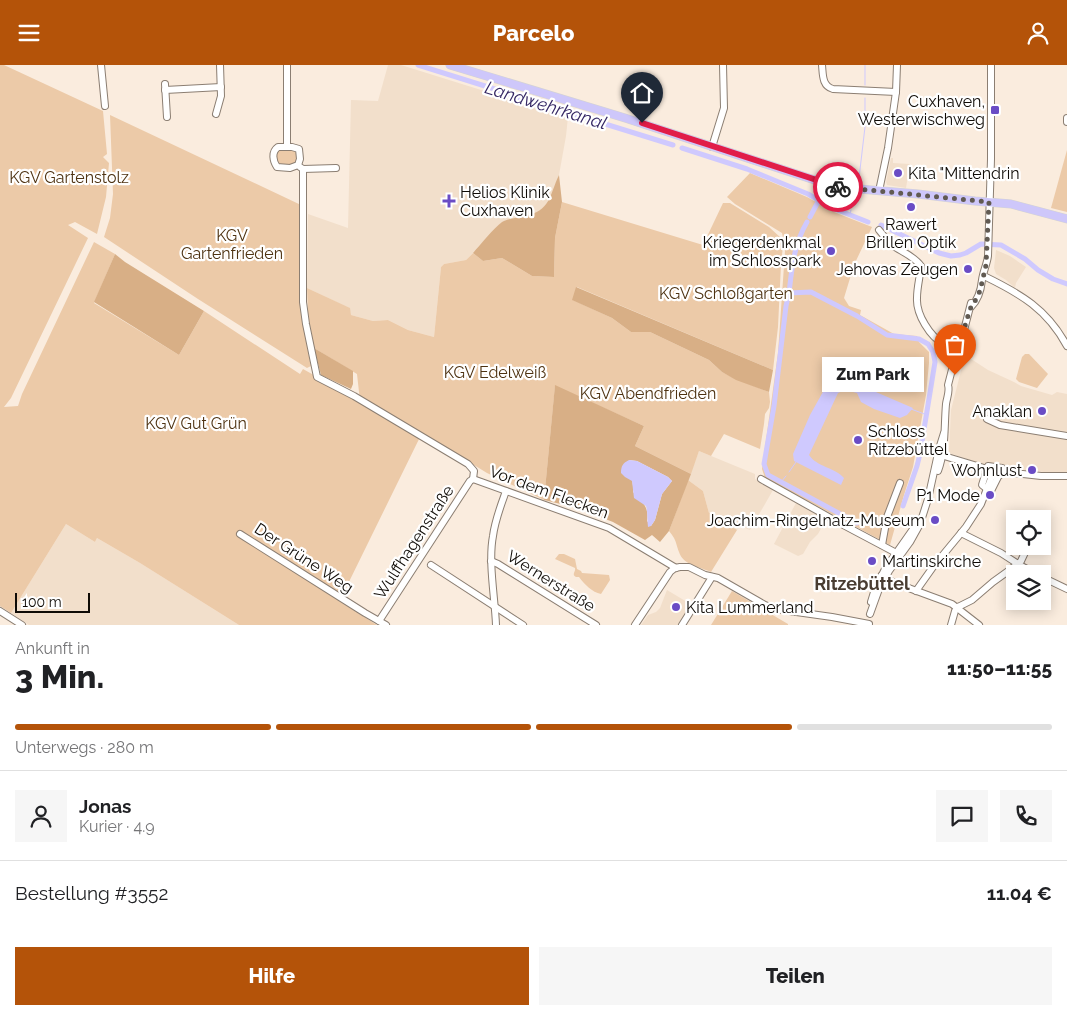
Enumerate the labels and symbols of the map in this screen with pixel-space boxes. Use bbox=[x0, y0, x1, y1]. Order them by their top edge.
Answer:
pin bbox=[621, 72, 663, 123]
water label: Landwehrkanal bbox=[482, 76, 610, 134]
place label: Cuxhaven, Westerwischweg bbox=[858, 92, 985, 129]
marker: Cuxhaven, Westerwischweg bbox=[989, 104, 1001, 116]
courier bbox=[813, 162, 863, 212]
place label: Kita "Mittendrin bbox=[908, 164, 1019, 183]
marker: Kita "Mittendrin bbox=[892, 167, 904, 179]
park label: KGV Gartenstolz bbox=[9, 168, 129, 187]
place label: Helios Klinik Cuxhaven bbox=[460, 183, 550, 220]
marker: Helios Klinik Cuxhaven bbox=[442, 194, 456, 208]
marker: Rawert Brillen Optik bbox=[905, 201, 917, 213]
place label: Rawert Brillen Optik bbox=[866, 215, 957, 252]
park label: KGV Gartenfrieden bbox=[181, 226, 283, 263]
place label: Kriegerdenkmal im Schlosspark bbox=[703, 233, 822, 270]
marker: Kriegerdenkmal im Schlosspark bbox=[825, 245, 837, 257]
place label: Jehovas Zeugen bbox=[836, 260, 958, 279]
marker: Jehovas Zeugen bbox=[962, 263, 974, 275]
park label: KGV Schloßgarten bbox=[659, 284, 793, 303]
pin bbox=[934, 324, 976, 375]
callout: Zum Park bbox=[822, 357, 925, 393]
park label: KGV Edelweiß bbox=[444, 363, 546, 382]
park label: KGV Abendfrieden bbox=[580, 384, 716, 403]
place label: Anaklan bbox=[972, 402, 1032, 421]
marker: Anaklan bbox=[1036, 405, 1048, 417]
park label: KGV Gut Grün bbox=[145, 414, 247, 433]
place label: Schloss Ritzebüttel bbox=[868, 422, 949, 459]
marker: Schloss Ritzebüttel bbox=[852, 434, 864, 446]
place label: Wohnlust bbox=[951, 461, 1023, 480]
street label: Vor dem Flecken bbox=[487, 462, 611, 522]
marker: Wohnlust bbox=[1026, 464, 1038, 476]
street label: Wulffhagenstraße bbox=[370, 482, 458, 602]
place label: P1 Mode bbox=[916, 486, 980, 505]
marker: P1 Mode bbox=[984, 489, 996, 501]
place label: Joachim-Ringelnatz-Museum bbox=[707, 511, 925, 530]
marker: Joachim-Ringelnatz-Museum bbox=[929, 514, 941, 526]
street label: Der Grüne Weg bbox=[251, 519, 357, 597]
street label: Wernerstraße bbox=[503, 546, 599, 616]
place label: Martinskirche bbox=[882, 552, 981, 571]
marker: Martinskirche bbox=[866, 555, 878, 567]
district label: Ritzebüttel bbox=[814, 573, 910, 594]
scale bar bbox=[15, 590, 90, 613]
place label: Kita Lummerland bbox=[686, 598, 814, 617]
marker: Kita Lummerland bbox=[670, 601, 682, 613]

